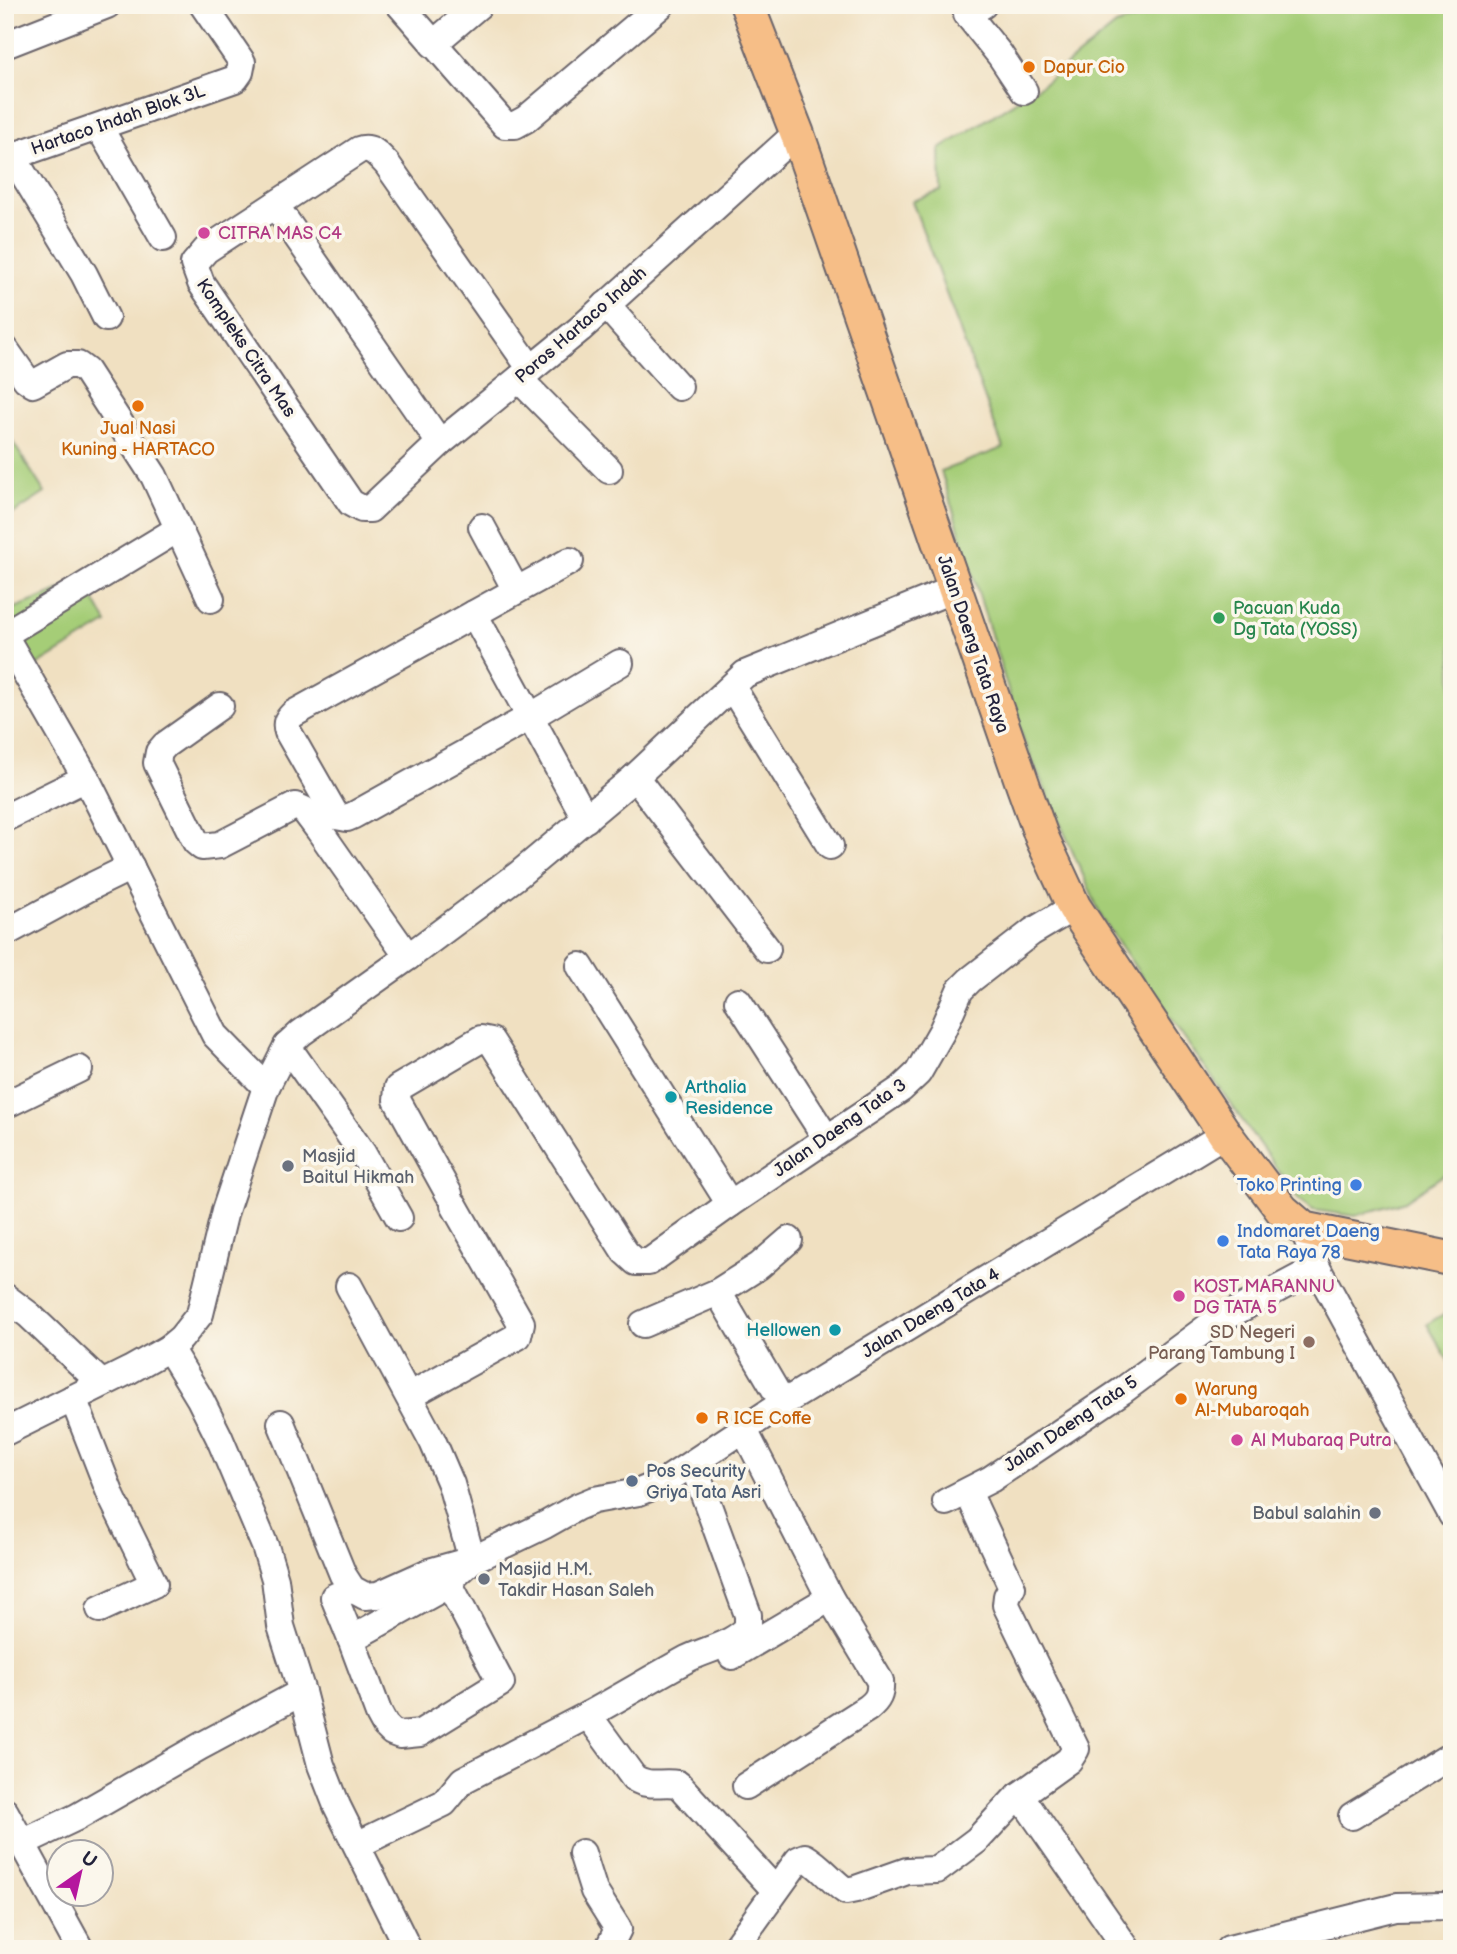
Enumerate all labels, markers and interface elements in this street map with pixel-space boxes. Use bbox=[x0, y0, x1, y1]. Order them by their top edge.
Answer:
place label: Dapur Cio bbox=[1043, 57, 1125, 78]
marker: Dapur Cio bbox=[1021, 59, 1037, 75]
street label: Hartaco Indah Blok 3L bbox=[28, 80, 208, 160]
place label: CITRA MAS C4 bbox=[218, 223, 342, 244]
marker: CITRA MAS C4 bbox=[196, 225, 212, 241]
street label: Poros Hartaco Indah bbox=[511, 262, 651, 388]
street label: Kompleks Citra Mas bbox=[192, 275, 300, 421]
marker: Jual Nasi Kuning - HARTACO bbox=[130, 398, 146, 414]
place label: Jual Nasi Kuning - HARTACO bbox=[61, 418, 215, 460]
street label: Jalan Daeng Tata Raya bbox=[933, 552, 1013, 736]
place label: Pacuan Kuda Dg Tata (YOSS) bbox=[1233, 598, 1358, 640]
marker: Pacuan Kuda Dg Tata (YOSS) bbox=[1211, 610, 1227, 626]
street label: Jalan Daeng Tata 3 bbox=[770, 1074, 910, 1182]
place label: Arthalia Residence bbox=[685, 1077, 773, 1119]
marker: Arthalia Residence bbox=[663, 1089, 679, 1105]
place label: Masjid Baitul Hikmah bbox=[302, 1146, 414, 1188]
marker: Masjid Baitul Hikmah bbox=[280, 1158, 296, 1174]
place label: Toko Printing bbox=[1237, 1175, 1342, 1196]
marker: Toko Printing bbox=[1348, 1177, 1364, 1193]
place label: Indomaret Daeng Tata Raya 78 bbox=[1237, 1221, 1380, 1263]
marker: Indomaret Daeng Tata Raya 78 bbox=[1215, 1233, 1231, 1249]
street label: Jalan Daeng Tata 4 bbox=[858, 1264, 1004, 1362]
place label: KOST MARANNU DG TATA 5 bbox=[1193, 1276, 1335, 1318]
marker: KOST MARANNU DG TATA 5 bbox=[1171, 1288, 1187, 1304]
place label: Hellowen bbox=[746, 1320, 821, 1341]
marker: Hellowen bbox=[827, 1322, 843, 1338]
place label: SD Negeri Parang Tambung I bbox=[1148, 1322, 1295, 1364]
marker: SD Negeri Parang Tambung I bbox=[1301, 1334, 1317, 1350]
street label: Jalan Daeng Tata 5 bbox=[1000, 1372, 1142, 1476]
place label: Warung Al-Mubaroqah bbox=[1195, 1379, 1310, 1421]
marker: Warung Al-Mubaroqah bbox=[1173, 1391, 1189, 1407]
place label: R ICE Coffe bbox=[716, 1408, 812, 1429]
marker: R ICE Coffe bbox=[694, 1410, 710, 1426]
place label: Al Mubaraq Putra bbox=[1251, 1430, 1392, 1451]
marker: Al Mubaraq Putra bbox=[1229, 1432, 1245, 1448]
place label: Pos Security Griya Tata Asri bbox=[646, 1461, 761, 1503]
marker: Pos Security Griya Tata Asri bbox=[624, 1473, 640, 1489]
place label: Babul salahin bbox=[1252, 1503, 1361, 1524]
marker: Babul salahin bbox=[1367, 1505, 1383, 1521]
place label: Masjid H.M. Takdir Hasan Saleh bbox=[498, 1559, 654, 1601]
marker: Masjid H.M. Takdir Hasan Saleh bbox=[476, 1571, 492, 1587]
north arrow bbox=[46, 1839, 116, 1909]
text: U bbox=[77, 1847, 101, 1873]

